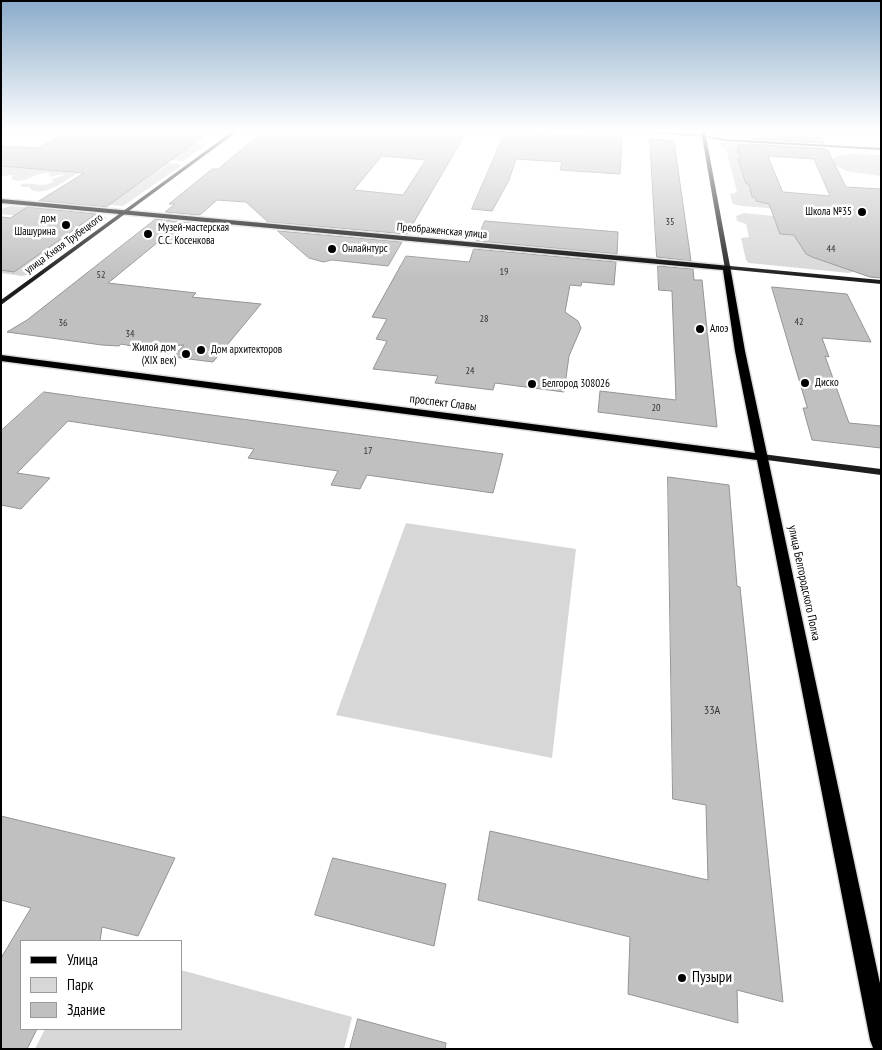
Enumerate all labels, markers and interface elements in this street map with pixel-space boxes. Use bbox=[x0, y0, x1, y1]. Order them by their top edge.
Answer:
place label: Школа №35 bbox=[805, 205, 852, 219]
marker: Школа №35 bbox=[856, 206, 868, 218]
street label: улица Князя Трубецкого bbox=[22, 211, 106, 277]
place label: дом Шашурина bbox=[14, 212, 56, 238]
house number: 35 bbox=[666, 216, 674, 228]
marker: дом Шашурина bbox=[60, 219, 72, 231]
street label: Преображенская улица bbox=[396, 220, 488, 242]
place label: Музей-мастерская С.С. Косенкова bbox=[158, 221, 229, 247]
marker: Музей-мастерская С.С. Косенкова bbox=[142, 228, 154, 240]
place label: Онлайнтурс bbox=[342, 242, 388, 256]
marker: Онлайнтурс bbox=[326, 243, 338, 255]
house number: 44 bbox=[827, 243, 835, 255]
house number: 19 bbox=[500, 266, 508, 278]
house number: 52 bbox=[97, 269, 105, 281]
house number: 28 bbox=[480, 313, 488, 325]
house number: 42 bbox=[795, 316, 803, 328]
house number: 36 bbox=[59, 317, 67, 329]
place label: Алоэ bbox=[710, 322, 728, 336]
marker: Алоэ bbox=[694, 323, 706, 335]
house number: 34 bbox=[126, 328, 134, 340]
place label: Жилой дом (XIX век) bbox=[132, 341, 176, 367]
place label: Дом архитекторов bbox=[211, 343, 282, 357]
marker: Дом архитекторов bbox=[195, 344, 207, 356]
marker: Жилой дом (XIX век) bbox=[180, 348, 192, 360]
house number: 24 bbox=[466, 365, 474, 377]
place label: Диско bbox=[815, 376, 839, 390]
place label: Белгород 308026 bbox=[542, 377, 610, 391]
marker: Диско bbox=[799, 377, 811, 389]
marker: Белгород 308026 bbox=[526, 378, 538, 390]
street label: проспект Славы bbox=[409, 392, 477, 414]
house number: 20 bbox=[652, 402, 660, 414]
house number: 17 bbox=[364, 445, 372, 457]
street label: улица Белгородского Полка bbox=[785, 524, 823, 642]
house number: 33А bbox=[704, 704, 720, 718]
legend bbox=[20, 940, 182, 1030]
text: Улица bbox=[67, 950, 98, 969]
place label: Пузыри bbox=[692, 969, 732, 987]
marker: Пузыри bbox=[676, 972, 688, 984]
text: Парк bbox=[67, 975, 93, 994]
text: Здание bbox=[67, 1000, 105, 1019]

